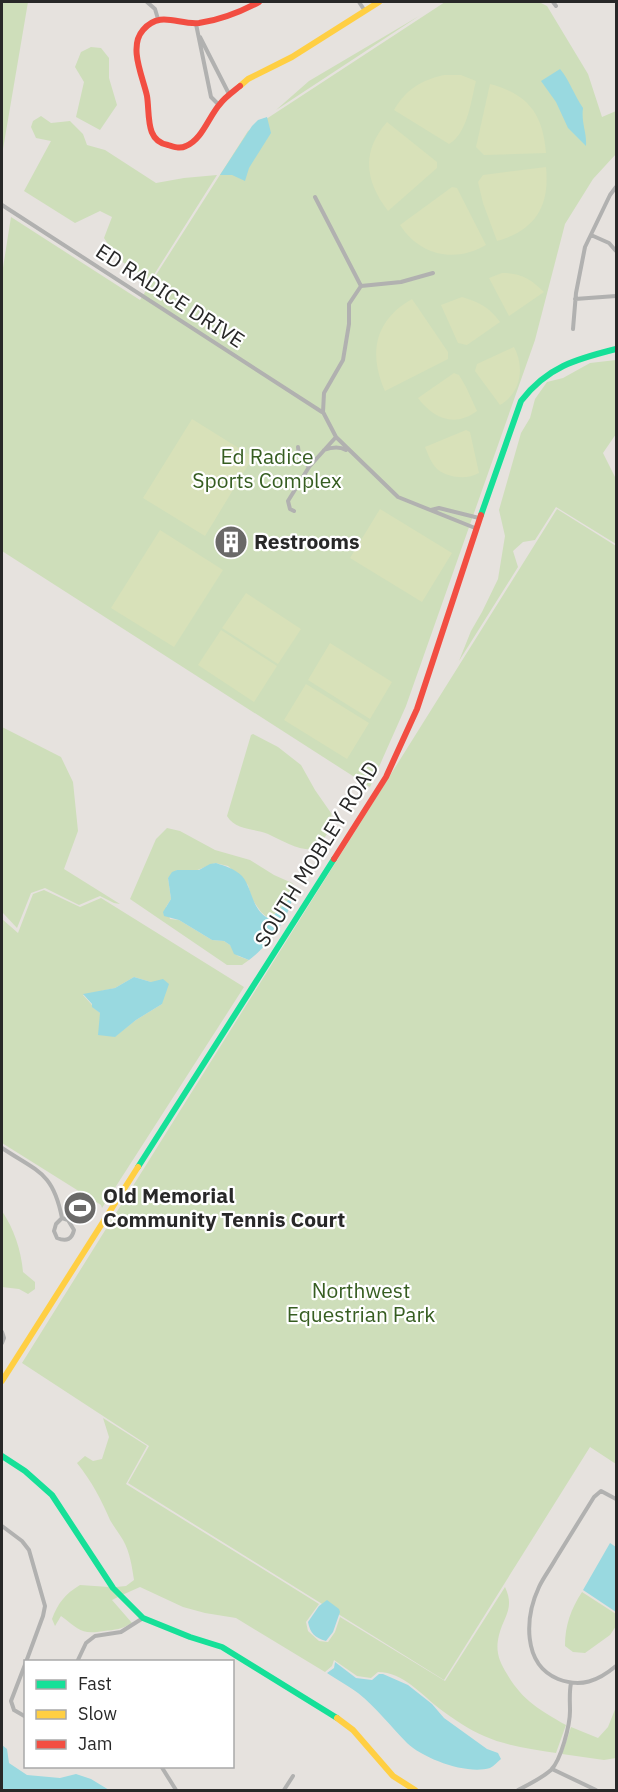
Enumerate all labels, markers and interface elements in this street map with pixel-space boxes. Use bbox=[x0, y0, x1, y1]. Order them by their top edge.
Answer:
street label: ED RADICE DRIVE bbox=[91, 237, 250, 354]
park label: Ed Radice Sports Complex bbox=[192, 442, 342, 494]
building icon: Restrooms bbox=[213, 524, 249, 560]
place label: Restrooms bbox=[254, 527, 360, 555]
street label: SOUTH MOBLEY ROAD bbox=[248, 755, 385, 952]
place label: Old Memorial Community Tennis Court bbox=[103, 1181, 345, 1233]
sports icon: Old Memorial Community Tennis Court bbox=[62, 1190, 98, 1226]
park label: Northwest Equestrian Park bbox=[287, 1276, 435, 1328]
legend bbox=[24, 1660, 234, 1768]
text: Fast bbox=[78, 1672, 112, 1695]
text: Slow bbox=[78, 1702, 117, 1725]
text: Jam bbox=[78, 1732, 113, 1755]

